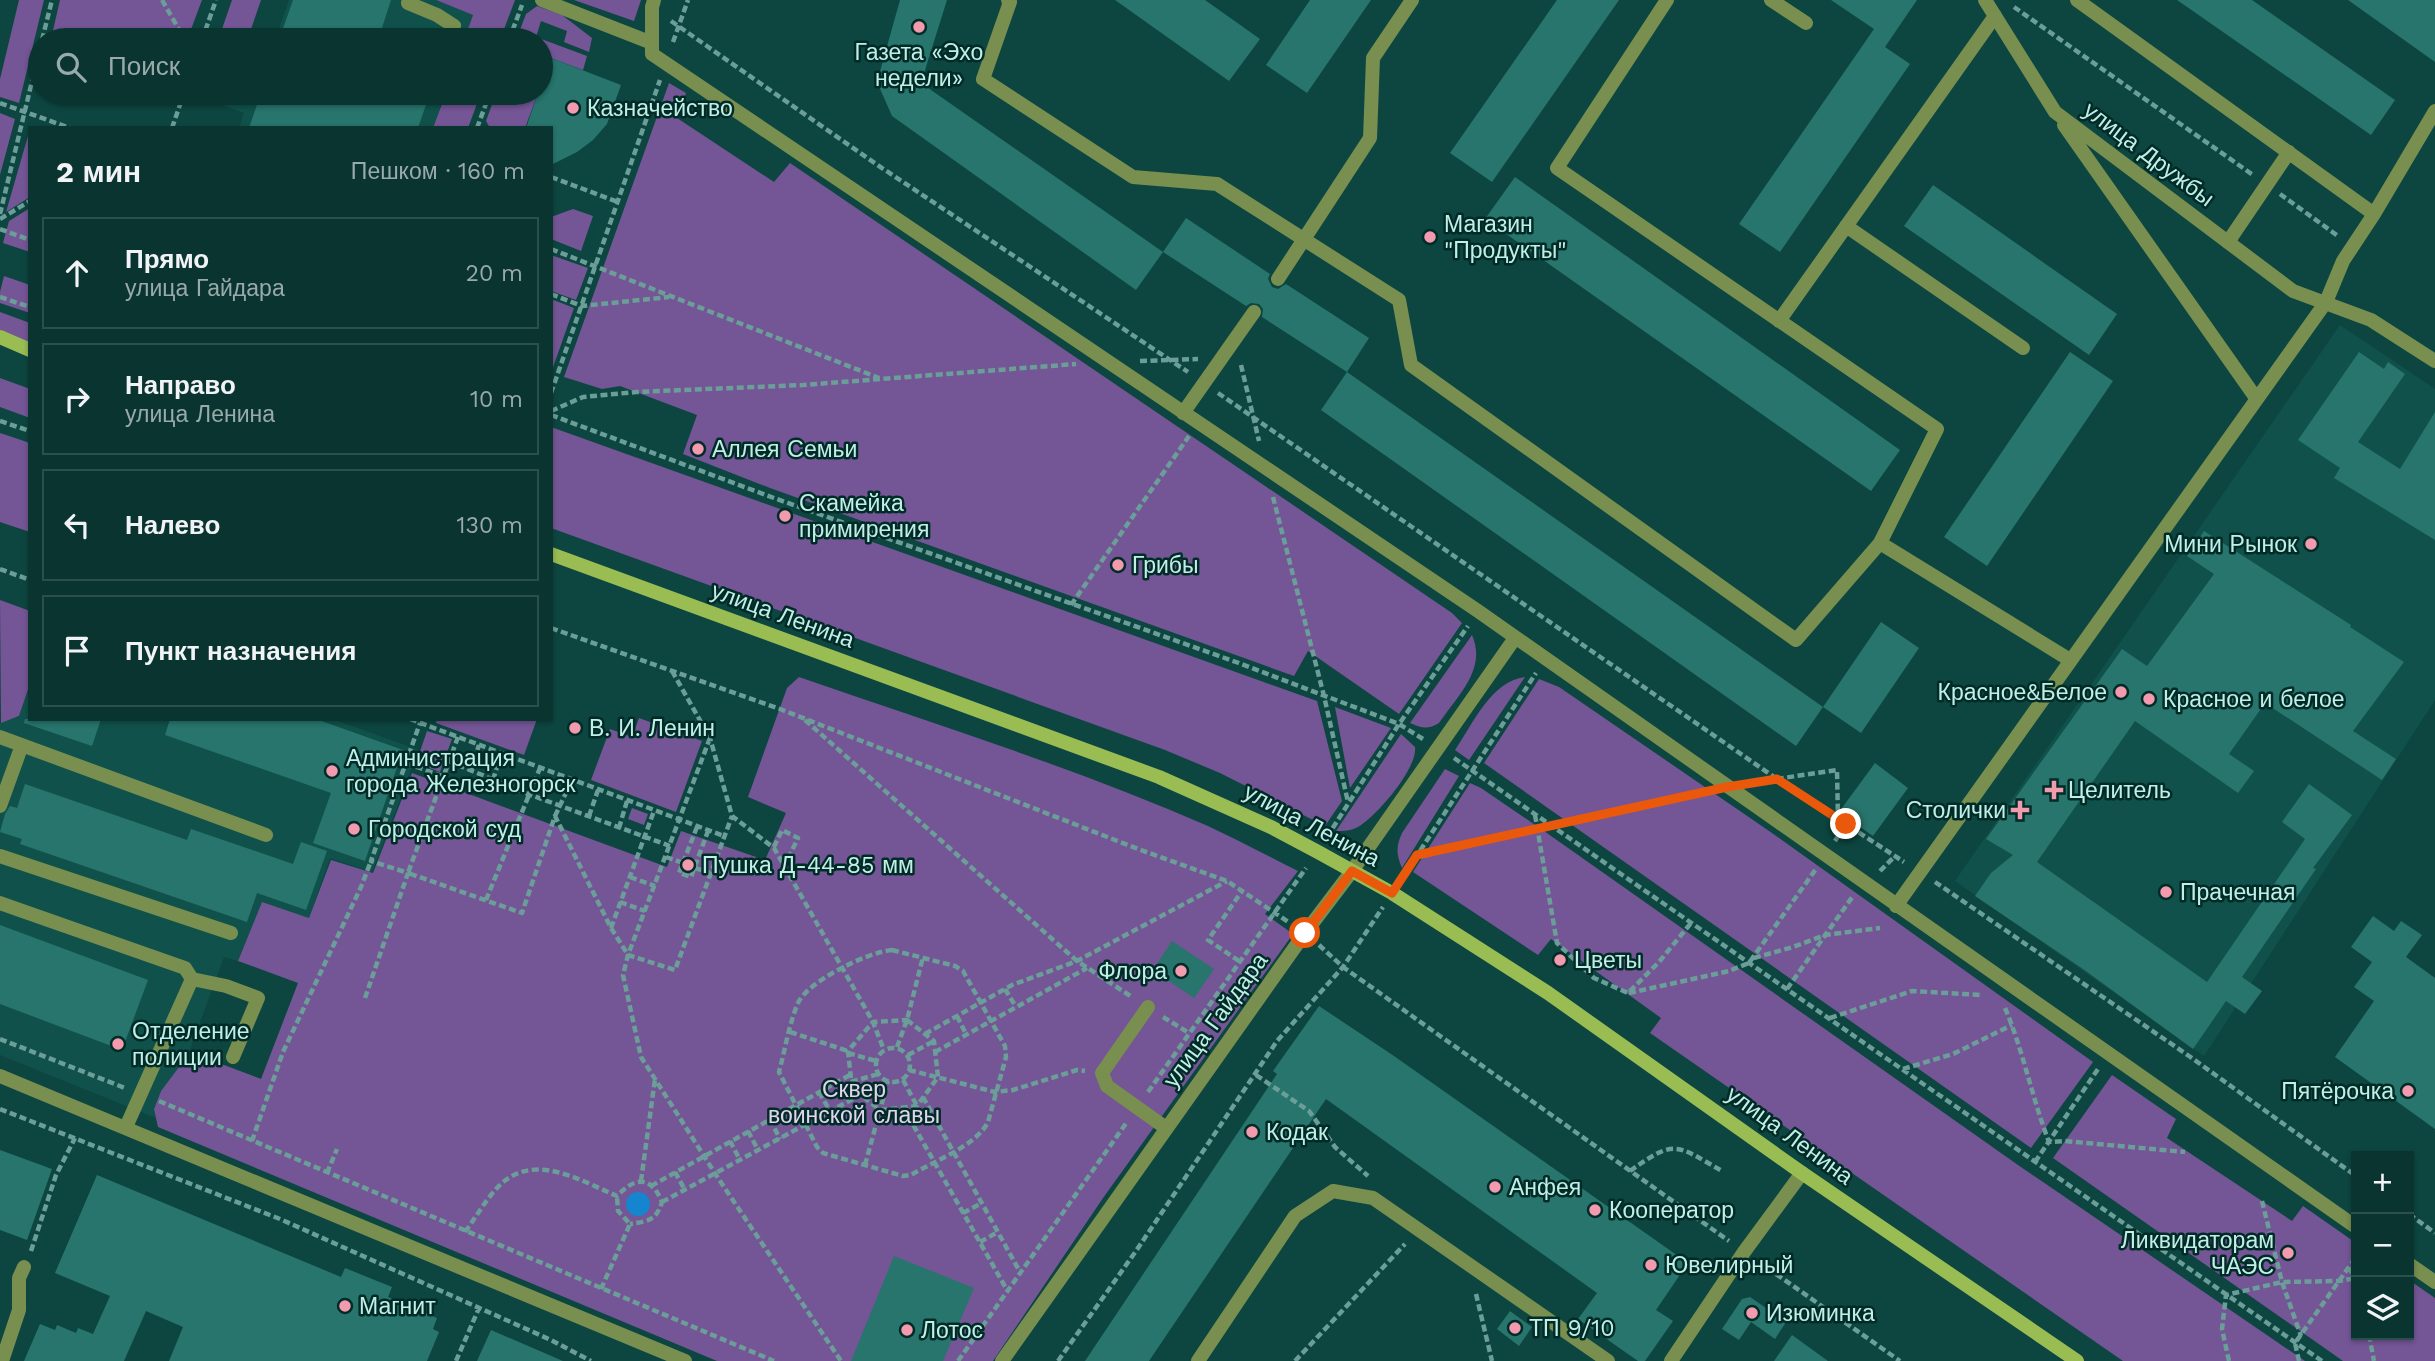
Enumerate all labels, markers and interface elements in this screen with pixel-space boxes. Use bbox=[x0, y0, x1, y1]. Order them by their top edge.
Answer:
marker: Газета «Эхо недели» bbox=[911, 19, 927, 35]
search box bbox=[28, 28, 553, 105]
place label: Газета «Эхо недели» bbox=[855, 39, 983, 92]
icon: search bbox=[52, 48, 90, 86]
text: Поиск bbox=[108, 51, 180, 81]
place label: Казначейство bbox=[587, 95, 733, 122]
street label: улица Дружбы bbox=[2078, 97, 2219, 212]
marker: Казначейство bbox=[565, 100, 581, 116]
text: 2 мин bbox=[56, 154, 141, 189]
text: Пешком · 160 m bbox=[351, 158, 525, 185]
place label: Магазин "Продукты" bbox=[1444, 211, 1566, 264]
marker: Магазин "Продукты" bbox=[1422, 229, 1438, 245]
text: Прямо bbox=[125, 244, 209, 274]
icon: ahead bbox=[58, 254, 96, 292]
text: 20 m bbox=[466, 260, 523, 287]
text: улица Гайдара bbox=[125, 275, 285, 302]
text: Направо bbox=[125, 370, 236, 400]
icon: right bbox=[58, 380, 96, 418]
text: 10 m bbox=[470, 386, 523, 413]
text: улица Ленина bbox=[125, 401, 275, 428]
place label: Аллея Семьи bbox=[712, 436, 857, 463]
marker: Аллея Семьи bbox=[690, 441, 706, 457]
place label: Скамейка примирения bbox=[799, 490, 929, 543]
icon: left bbox=[58, 506, 96, 544]
marker: Скамейка примирения bbox=[777, 508, 793, 524]
text: Налево bbox=[125, 510, 220, 540]
text: 130 m bbox=[457, 512, 523, 539]
place label: Мини Рынок bbox=[2164, 531, 2298, 558]
marker: Мини Рынок bbox=[2303, 536, 2319, 552]
place label: Грибы bbox=[1132, 552, 1199, 579]
marker: Грибы bbox=[1110, 557, 1126, 573]
street label: улица Ленина bbox=[708, 577, 858, 654]
icon: arrive bbox=[58, 632, 96, 670]
text: Пункт назначения bbox=[125, 636, 356, 666]
place label: Красное&Белое bbox=[1938, 679, 2107, 706]
marker: Красное&Белое bbox=[2113, 684, 2129, 700]
place label: Красное и белое bbox=[2163, 686, 2345, 713]
marker: Красное и белое bbox=[2141, 691, 2157, 707]
place label: В. И. Ленин bbox=[589, 715, 715, 742]
marker: В. И. Ленин bbox=[567, 720, 583, 736]
place label: Администрация города Железногорск bbox=[346, 745, 577, 798]
marker: Администрация города Железногорск bbox=[324, 763, 340, 779]
place label: Целитель bbox=[2068, 777, 2171, 804]
street label: улица Ленина bbox=[1239, 778, 1385, 873]
marker: Целитель bbox=[2046, 782, 2062, 798]
place label: Столички bbox=[1906, 797, 2006, 824]
marker: Столички bbox=[2012, 802, 2028, 818]
route end bbox=[1830, 808, 1861, 839]
place label: Городской суд bbox=[368, 816, 522, 843]
marker: Городской суд bbox=[346, 821, 362, 837]
place label: Пушка Д-44-85 мм bbox=[702, 852, 914, 879]
marker: Пушка Д-44-85 мм bbox=[680, 857, 696, 873]
place label: Прачечная bbox=[2180, 879, 2296, 906]
marker: Прачечная bbox=[2158, 884, 2174, 900]
route start bbox=[1289, 917, 1320, 948]
place label: Цветы bbox=[1574, 947, 1642, 974]
street label: улица Гайдара bbox=[1158, 948, 1273, 1093]
marker: Цветы bbox=[1552, 952, 1568, 968]
place label: Флора bbox=[1098, 958, 1167, 985]
marker: Флора bbox=[1173, 963, 1189, 979]
place label: Отделение полиции bbox=[132, 1018, 250, 1071]
marker: Отделение полиции bbox=[110, 1036, 126, 1052]
park label: Сквер воинской славы bbox=[768, 1076, 940, 1129]
place label: Пятёрочка bbox=[2281, 1078, 2394, 1105]
street label: улица Ленина bbox=[1721, 1080, 1858, 1191]
marker: Пятёрочка bbox=[2400, 1083, 2416, 1099]
place label: Кодак bbox=[1266, 1119, 1329, 1146]
marker: Кодак bbox=[1244, 1124, 1260, 1140]
map controls bbox=[2351, 1151, 2414, 1340]
button: + bbox=[2351, 1151, 2414, 1214]
place label: Анфея bbox=[1509, 1174, 1581, 1201]
marker: Анфея bbox=[1487, 1179, 1503, 1195]
place label: Кооператор bbox=[1609, 1197, 1734, 1224]
marker: Кооператор bbox=[1587, 1202, 1603, 1218]
button: − bbox=[2351, 1214, 2414, 1277]
place label: Ликвидаторам ЧАЭС bbox=[2121, 1227, 2274, 1280]
marker: Ликвидаторам ЧАЭС bbox=[2280, 1245, 2296, 1261]
place label: Ювелирный bbox=[1665, 1252, 1793, 1279]
marker: Ювелирный bbox=[1643, 1257, 1659, 1273]
button: layers bbox=[2351, 1277, 2414, 1340]
place label: Магнит bbox=[359, 1293, 436, 1320]
marker: Магнит bbox=[337, 1298, 353, 1314]
place label: Изюминка bbox=[1766, 1300, 1875, 1327]
marker: Изюминка bbox=[1744, 1305, 1760, 1321]
place label: ТП 9/10 bbox=[1529, 1315, 1615, 1342]
place label: Лотос bbox=[921, 1317, 983, 1344]
marker: ТП 9/10 bbox=[1507, 1320, 1523, 1336]
marker: Лотос bbox=[899, 1322, 915, 1338]

